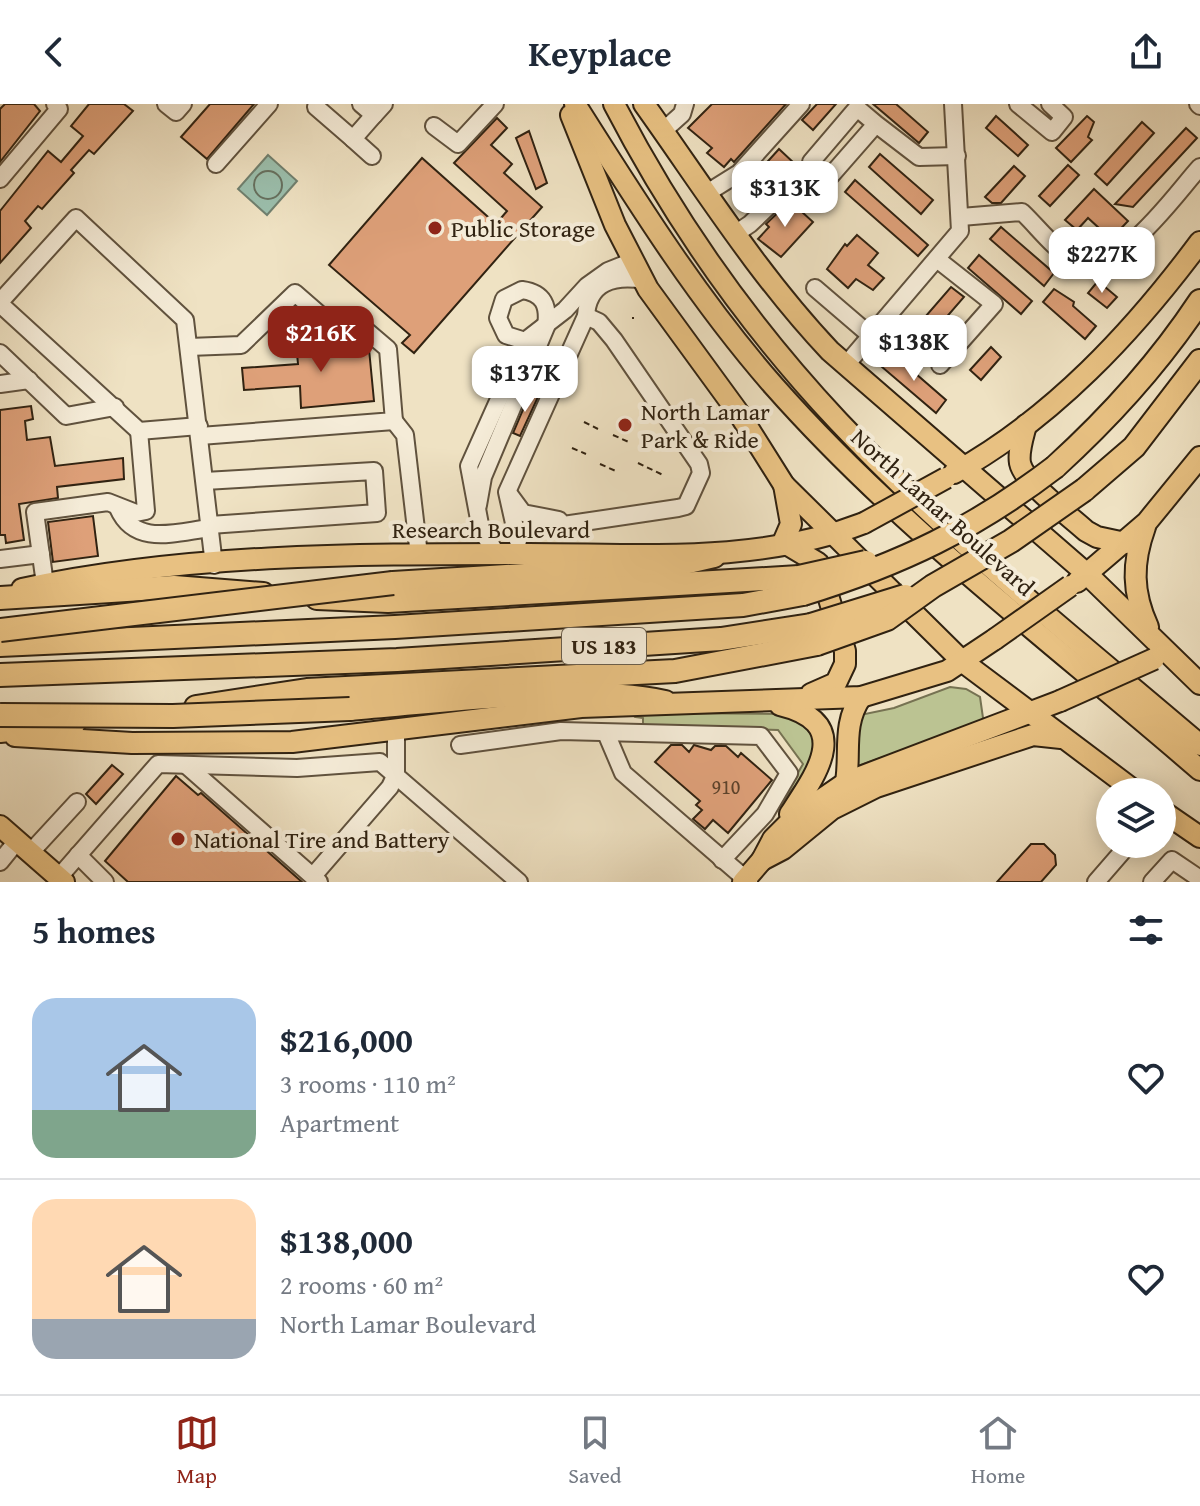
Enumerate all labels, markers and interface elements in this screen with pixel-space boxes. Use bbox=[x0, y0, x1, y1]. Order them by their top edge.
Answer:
text: Keyplace bbox=[528, 26, 672, 79]
icon: back bbox=[32, 30, 76, 74]
icon: share bbox=[1124, 30, 1168, 74]
pin: $313K bbox=[729, 161, 841, 229]
text: $313K bbox=[750, 167, 820, 206]
place label: Public Storage bbox=[451, 211, 595, 246]
marker: Public Storage bbox=[426, 219, 444, 237]
pin: $227K bbox=[1046, 227, 1158, 295]
text: $227K bbox=[1067, 233, 1137, 272]
pin: $216K bbox=[265, 306, 377, 374]
text: $216K bbox=[286, 312, 356, 351]
pin: $138K bbox=[858, 315, 970, 383]
text: $138K bbox=[879, 321, 949, 360]
pin: $137K bbox=[469, 346, 581, 414]
text: $137K bbox=[490, 352, 560, 391]
place label: North Lamar Park & Ride bbox=[641, 394, 770, 457]
marker: North Lamar Park & Ride bbox=[616, 416, 634, 434]
street label: North Lamar Boulevard bbox=[843, 420, 1043, 604]
street label: Research Boulevard bbox=[392, 512, 590, 547]
road number: US 183 bbox=[562, 628, 646, 664]
house number: 910 bbox=[712, 772, 740, 801]
map controls bbox=[1096, 778, 1176, 858]
button: layers bbox=[1096, 778, 1176, 858]
place label: National Tire and Battery bbox=[194, 822, 450, 857]
marker: National Tire and Battery bbox=[169, 830, 187, 848]
text: 5 homes bbox=[32, 906, 156, 955]
icon: filters bbox=[1124, 908, 1168, 952]
text: $216,000 bbox=[280, 1015, 413, 1064]
icon: home bbox=[96, 1030, 192, 1126]
icon: heart bbox=[1124, 1056, 1168, 1100]
text: 3 rooms · 110 m² bbox=[280, 1064, 456, 1103]
text: Apartment bbox=[280, 1103, 399, 1142]
text: $138,000 bbox=[280, 1216, 413, 1265]
icon: home bbox=[96, 1231, 192, 1327]
icon: heart bbox=[1124, 1257, 1168, 1301]
text: 2 rooms · 60 m² bbox=[280, 1265, 443, 1304]
text: North Lamar Boulevard bbox=[280, 1304, 536, 1343]
tab: Map bbox=[175, 1411, 219, 1491]
tab: Saved bbox=[568, 1411, 622, 1491]
tab: Home bbox=[971, 1411, 1025, 1491]

